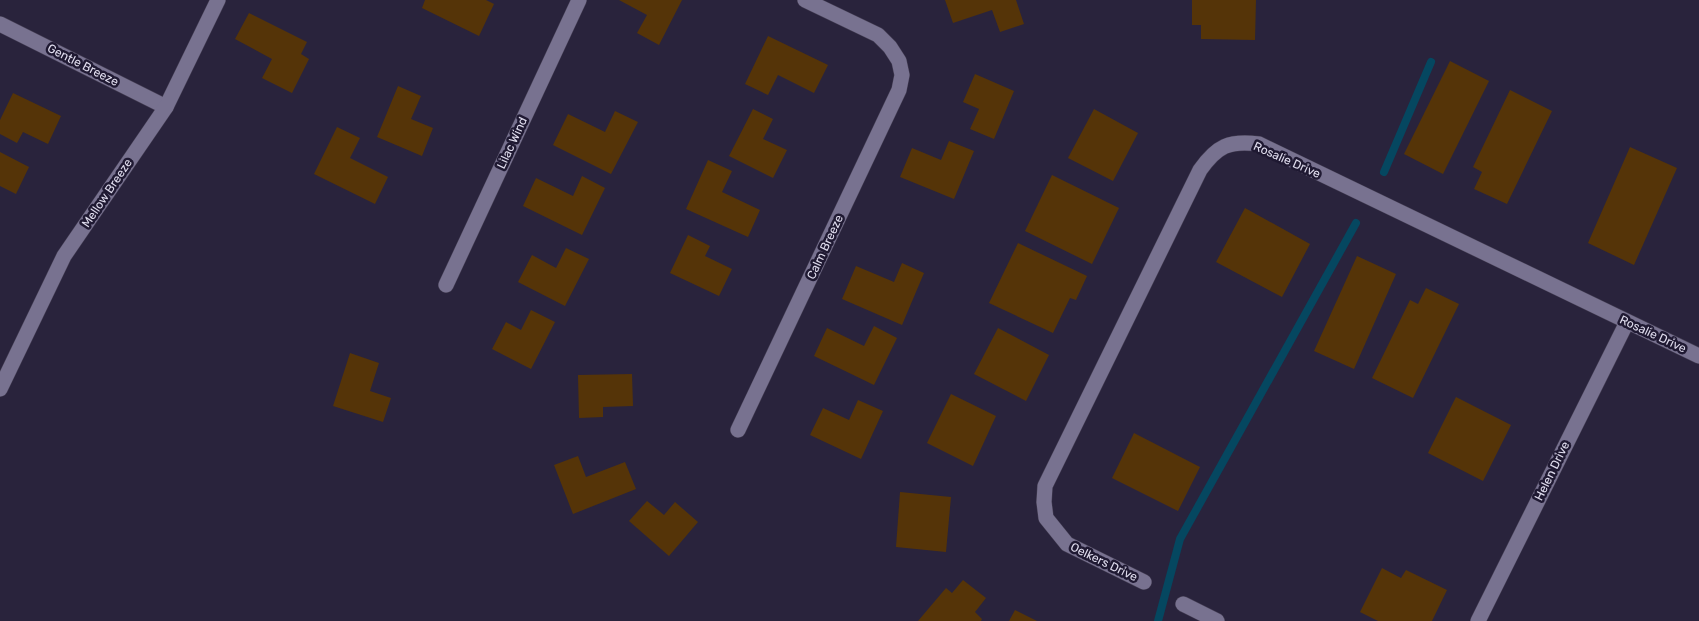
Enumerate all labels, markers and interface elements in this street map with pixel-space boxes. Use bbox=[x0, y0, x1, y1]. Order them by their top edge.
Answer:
street label: Gentle Breeze bbox=[45, 41, 121, 89]
street label: Lilac Wind bbox=[494, 115, 530, 171]
street label: Rosalie Drive bbox=[1251, 139, 1323, 181]
street label: Mellow Breeze bbox=[79, 156, 135, 230]
street label: Calm Breeze bbox=[804, 212, 846, 282]
street label: Rosalie Drive bbox=[1618, 312, 1689, 356]
street label: Helen Drive bbox=[1532, 439, 1572, 503]
street label: Oelkers Drive bbox=[1068, 540, 1140, 584]

